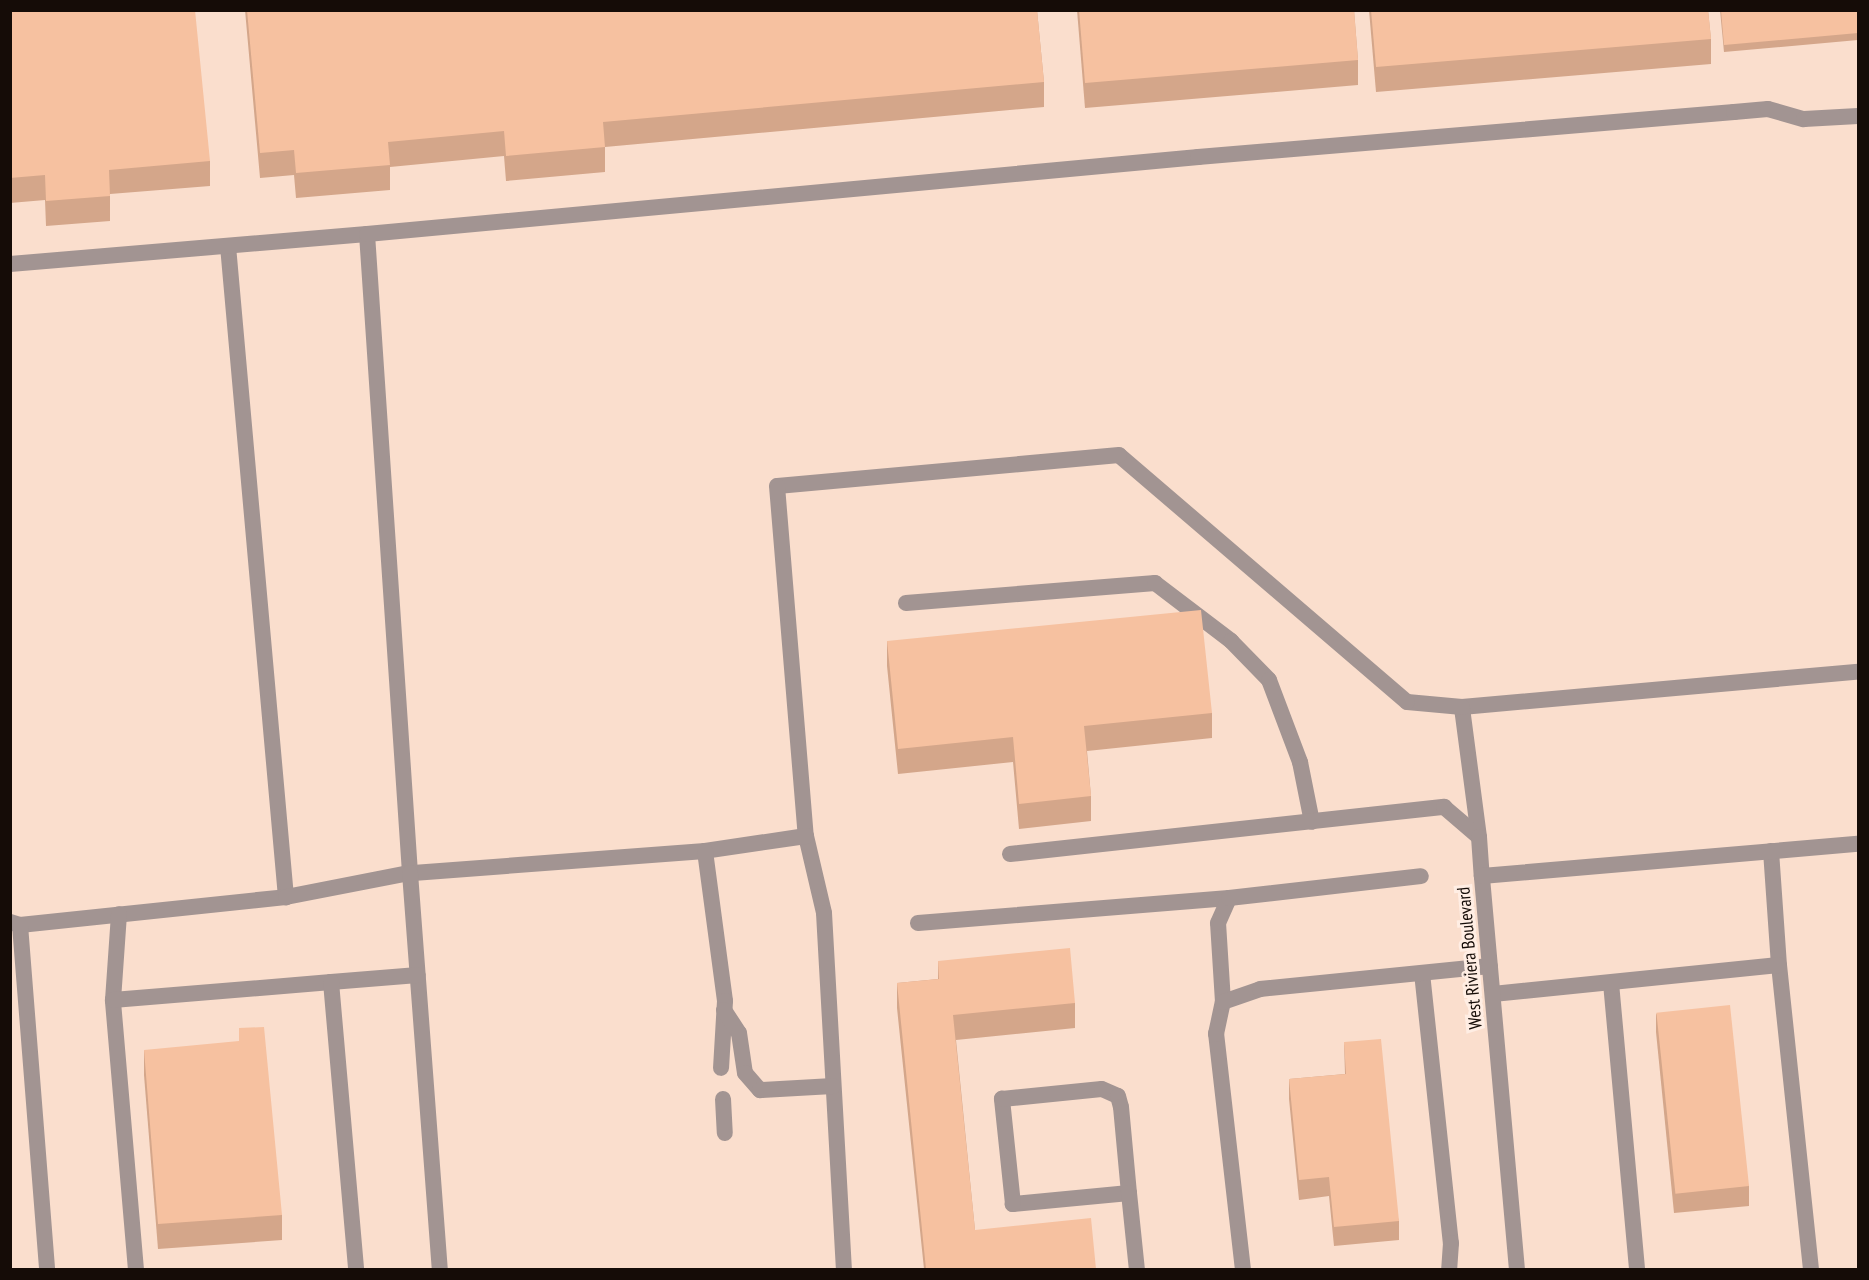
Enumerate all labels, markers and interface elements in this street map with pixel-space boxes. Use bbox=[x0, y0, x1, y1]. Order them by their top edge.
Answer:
street label: West Riviera Boulevard bbox=[1453, 886, 1487, 1030]

